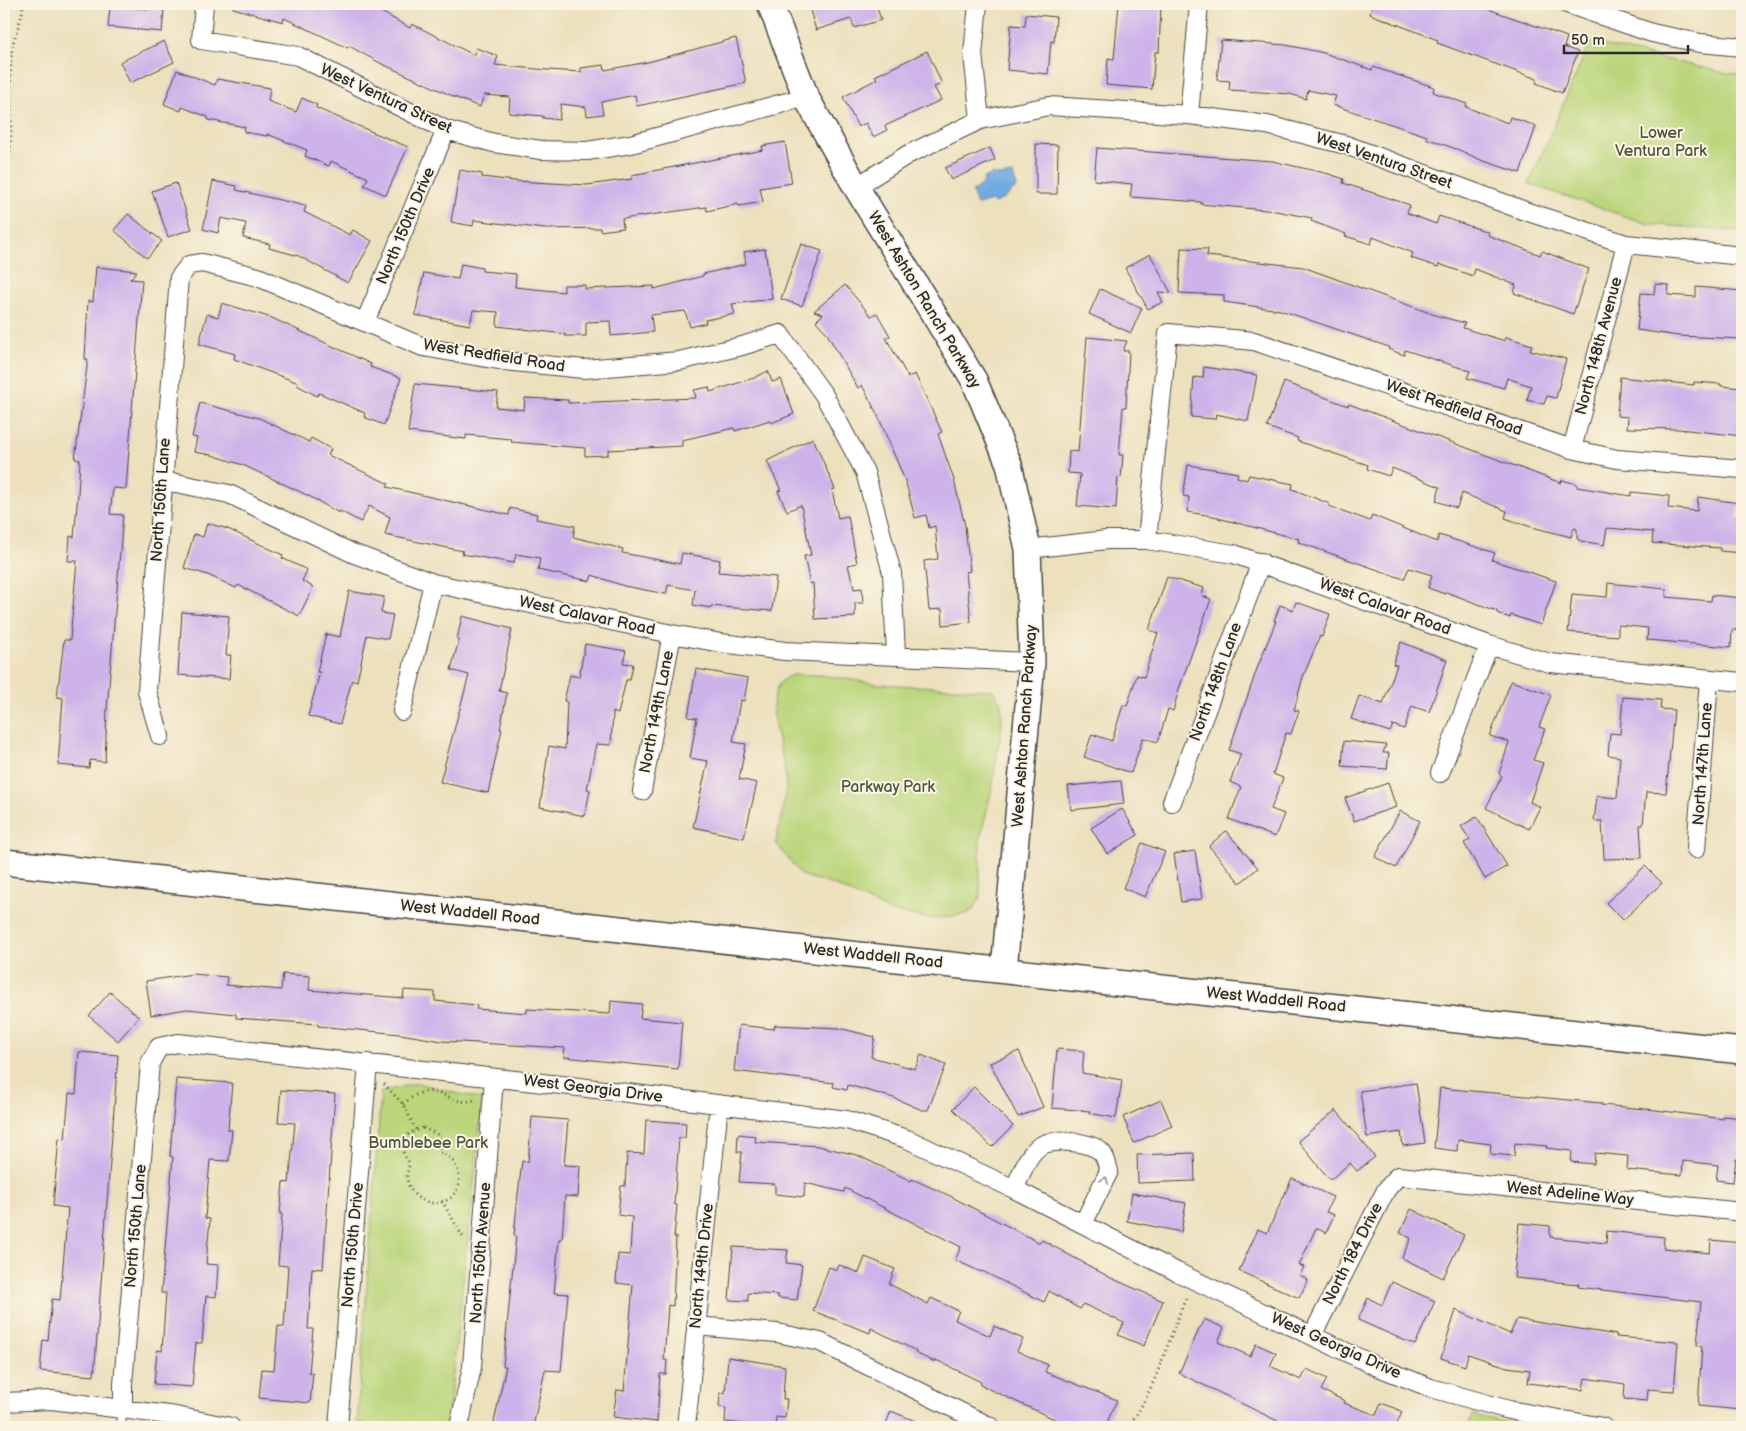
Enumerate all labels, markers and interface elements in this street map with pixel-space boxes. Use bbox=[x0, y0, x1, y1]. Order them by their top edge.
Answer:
scale bar bbox=[1564, 22, 1687, 54]
text: 50 m bbox=[1571, 31, 1605, 50]
street label: West Ventura Street bbox=[317, 60, 455, 138]
park label: Lower Ventura Park bbox=[1615, 124, 1707, 161]
street label: West Ventura Street bbox=[1313, 129, 1455, 193]
street label: North 150th Drive bbox=[373, 164, 439, 288]
street label: West Ashton Ranch Parkway bbox=[864, 208, 985, 393]
street label: North 148th Avenue bbox=[1571, 274, 1627, 417]
street label: West Redfield Road bbox=[422, 335, 566, 377]
street label: West Redfield Road bbox=[1383, 376, 1525, 440]
street label: North 150th Lane bbox=[147, 437, 175, 563]
street label: West Calavar Road bbox=[1317, 574, 1453, 640]
street label: West Calavar Road bbox=[517, 592, 657, 640]
street label: North 148th Lane bbox=[1186, 620, 1246, 744]
street label: West Ashton Ranch Parkway bbox=[1008, 623, 1042, 828]
street label: North 149th Lane bbox=[636, 648, 678, 775]
street label: North 147th Lane bbox=[1689, 701, 1717, 826]
park label: Parkway Park bbox=[841, 778, 935, 797]
street label: West Waddell Road bbox=[399, 896, 541, 930]
street label: West Waddell Road bbox=[802, 939, 944, 973]
street label: West Waddell Road bbox=[1205, 983, 1347, 1017]
street label: West Georgia Drive bbox=[522, 1071, 664, 1107]
park label: Bumblebee Park bbox=[368, 1134, 488, 1153]
street label: North 150th Lane bbox=[121, 1163, 151, 1289]
one-way arrow bbox=[1098, 1176, 1109, 1185]
street label: West Adeline Way bbox=[1505, 1178, 1635, 1210]
street label: North 150th Drive bbox=[338, 1181, 368, 1308]
street label: North 150th Avenue bbox=[467, 1181, 495, 1324]
street label: North 184 Drive bbox=[1319, 1199, 1387, 1308]
street label: North 149th Drive bbox=[686, 1202, 718, 1330]
street label: West Georgia Drive bbox=[1268, 1309, 1404, 1383]

